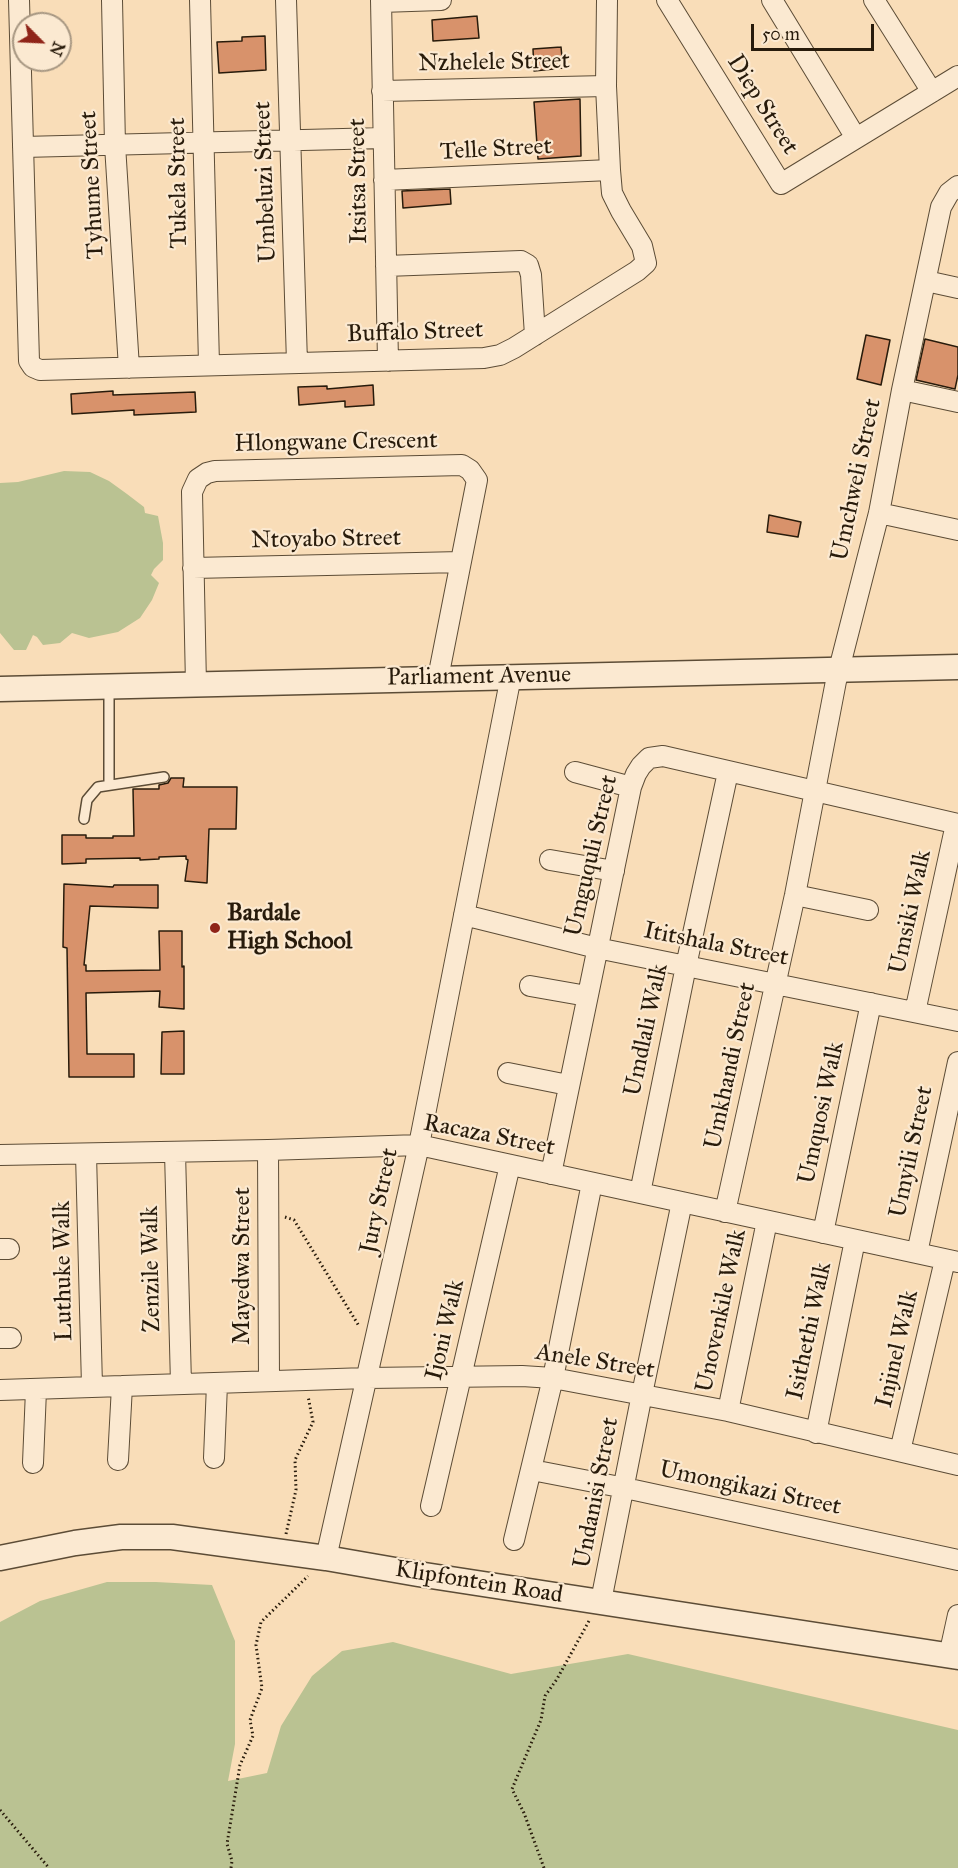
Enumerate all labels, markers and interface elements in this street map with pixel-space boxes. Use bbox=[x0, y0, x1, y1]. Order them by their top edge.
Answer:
north arrow bbox=[12, 12, 72, 72]
scale bar bbox=[754, 12, 877, 50]
text: 50 m bbox=[762, 23, 800, 45]
text: N bbox=[46, 39, 69, 59]
street label: Nzhelele Street bbox=[418, 47, 570, 79]
street label: Diep Street bbox=[720, 50, 804, 160]
street label: Umbeluzi Street bbox=[249, 101, 283, 263]
street label: Tyhume Street bbox=[75, 110, 111, 260]
street label: Tukela Street bbox=[163, 117, 195, 249]
street label: Itsitsa Street bbox=[344, 118, 374, 244]
street label: Telle Street bbox=[439, 133, 553, 167]
street label: Buffalo Street bbox=[346, 316, 484, 350]
street label: Umchweli Street bbox=[826, 396, 888, 564]
street label: Hlongwane Crescent bbox=[234, 427, 438, 459]
street label: Ntoyabo Street bbox=[251, 524, 401, 556]
street label: Parliament Avenue bbox=[387, 661, 571, 693]
street label: Umguquli Street bbox=[559, 772, 625, 940]
street label: Umsiki Walk bbox=[884, 847, 938, 977]
place label: Bardale High School bbox=[227, 900, 352, 956]
street label: Ititshala Street bbox=[641, 917, 791, 973]
marker: Bardale High School bbox=[208, 921, 222, 935]
street label: Umdlali Walk bbox=[619, 961, 675, 1099]
street label: Umkhandi Street bbox=[699, 980, 763, 1152]
street label: Umquosi Walk bbox=[793, 1039, 851, 1187]
street label: Umyili Street bbox=[884, 1084, 940, 1220]
street label: Racaza Street bbox=[421, 1109, 557, 1163]
street label: Jury Street bbox=[355, 1146, 405, 1256]
street label: Mayedwa Street bbox=[229, 1187, 257, 1345]
street label: Luthuke Walk bbox=[48, 1200, 80, 1342]
street label: Zenzile Walk bbox=[136, 1205, 168, 1333]
street label: Unovenkile Walk bbox=[691, 1227, 753, 1395]
street label: Isithethi Walk bbox=[781, 1260, 839, 1402]
street label: Ijoni Walk bbox=[420, 1277, 472, 1383]
street label: Injinel Walk bbox=[870, 1287, 926, 1411]
street label: Anele Street bbox=[533, 1338, 657, 1386]
street label: Undanisi Street bbox=[568, 1415, 626, 1571]
street label: Umongikazi Street bbox=[656, 1456, 844, 1522]
street label: Klipfontein Road bbox=[393, 1556, 565, 1610]

